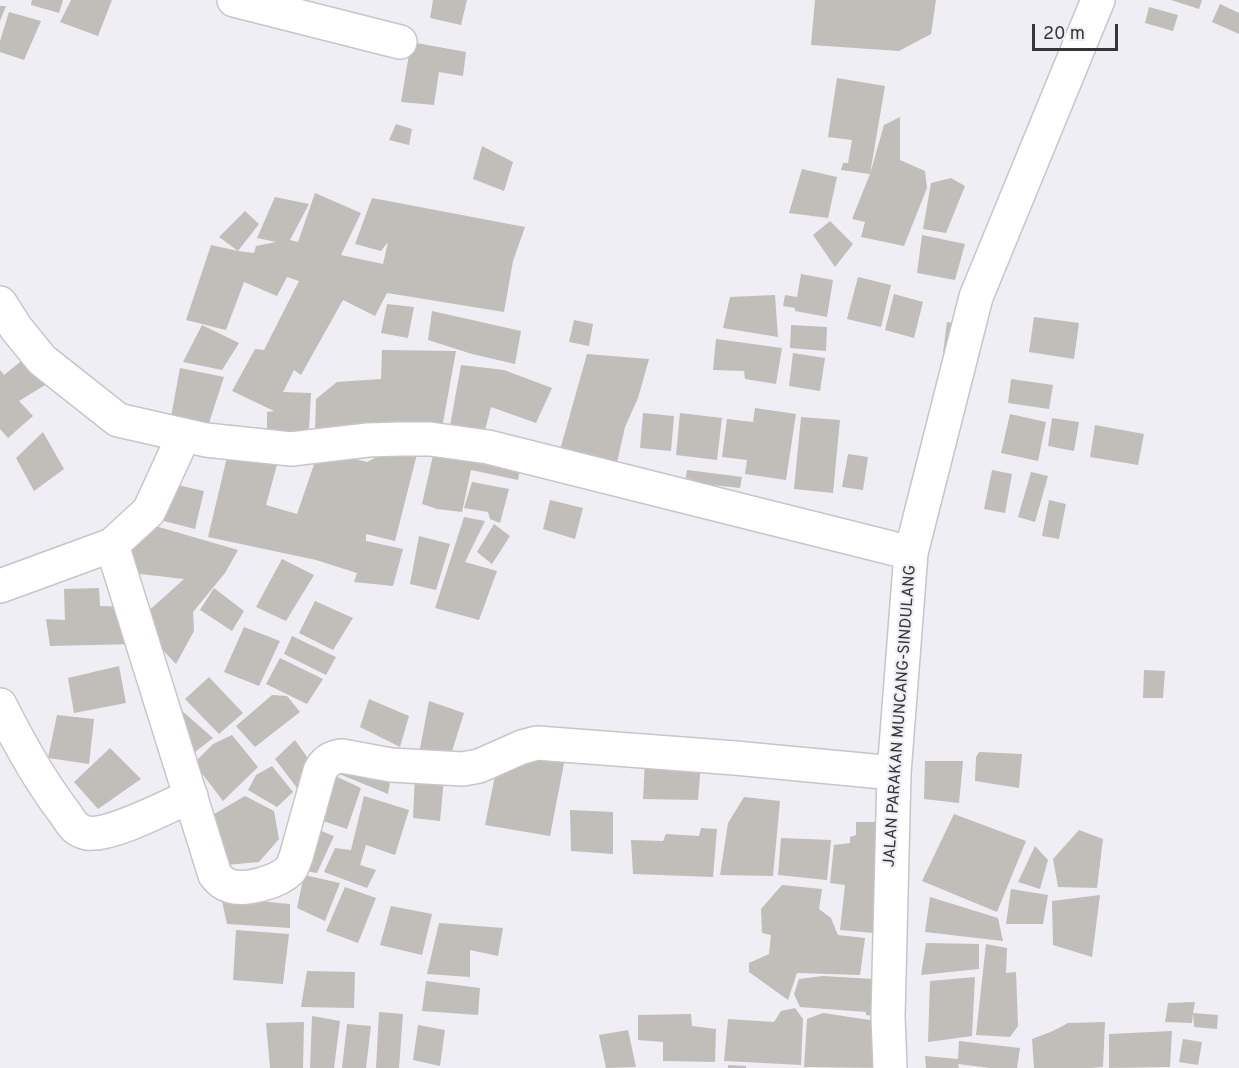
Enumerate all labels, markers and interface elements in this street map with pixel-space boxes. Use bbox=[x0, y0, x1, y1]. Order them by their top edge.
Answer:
scale bar bbox=[1035, 12, 1120, 50]
text: 20 m bbox=[1043, 23, 1085, 46]
street label: JALAN PARAKAN MUNCANG-SINDULANG bbox=[881, 564, 921, 868]

